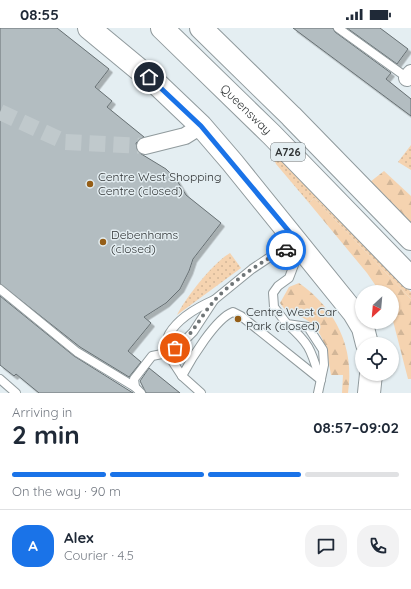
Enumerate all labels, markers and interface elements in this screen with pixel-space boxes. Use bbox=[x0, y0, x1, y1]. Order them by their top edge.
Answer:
text: 08:55 bbox=[20, 5, 59, 24]
pin bbox=[132, 60, 166, 94]
icon: home bbox=[138, 66, 160, 88]
street label: Queensway bbox=[218, 81, 275, 137]
road number: A726 bbox=[271, 143, 305, 161]
place label: Centre West Shopping Centre (closed) bbox=[98, 169, 222, 198]
marker: Centre West Shopping Centre (closed) bbox=[85, 179, 95, 189]
place label: Debenhams (closed) bbox=[111, 227, 179, 256]
courier bbox=[266, 230, 306, 270]
marker: Debenhams (closed) bbox=[98, 237, 108, 247]
icon: car bbox=[275, 239, 297, 261]
north arrow bbox=[355, 285, 399, 329]
map controls bbox=[355, 285, 399, 381]
place label: Centre West Car Park (closed) bbox=[246, 304, 337, 333]
marker: Centre West Car Park (closed) bbox=[233, 314, 243, 324]
pin bbox=[158, 331, 192, 365]
icon: bag bbox=[164, 337, 186, 359]
button: locate bbox=[355, 337, 399, 381]
text: Arriving in bbox=[12, 404, 72, 420]
text: 2 min bbox=[12, 418, 80, 451]
text: 08:57–09:02 bbox=[313, 418, 399, 437]
text: On the way · 90 m bbox=[12, 483, 121, 499]
button: chat bbox=[305, 525, 347, 567]
button: phone bbox=[357, 525, 399, 567]
text: Alex bbox=[64, 528, 94, 547]
text: A bbox=[28, 536, 38, 555]
text: Courier · 4.5 bbox=[64, 547, 134, 563]

